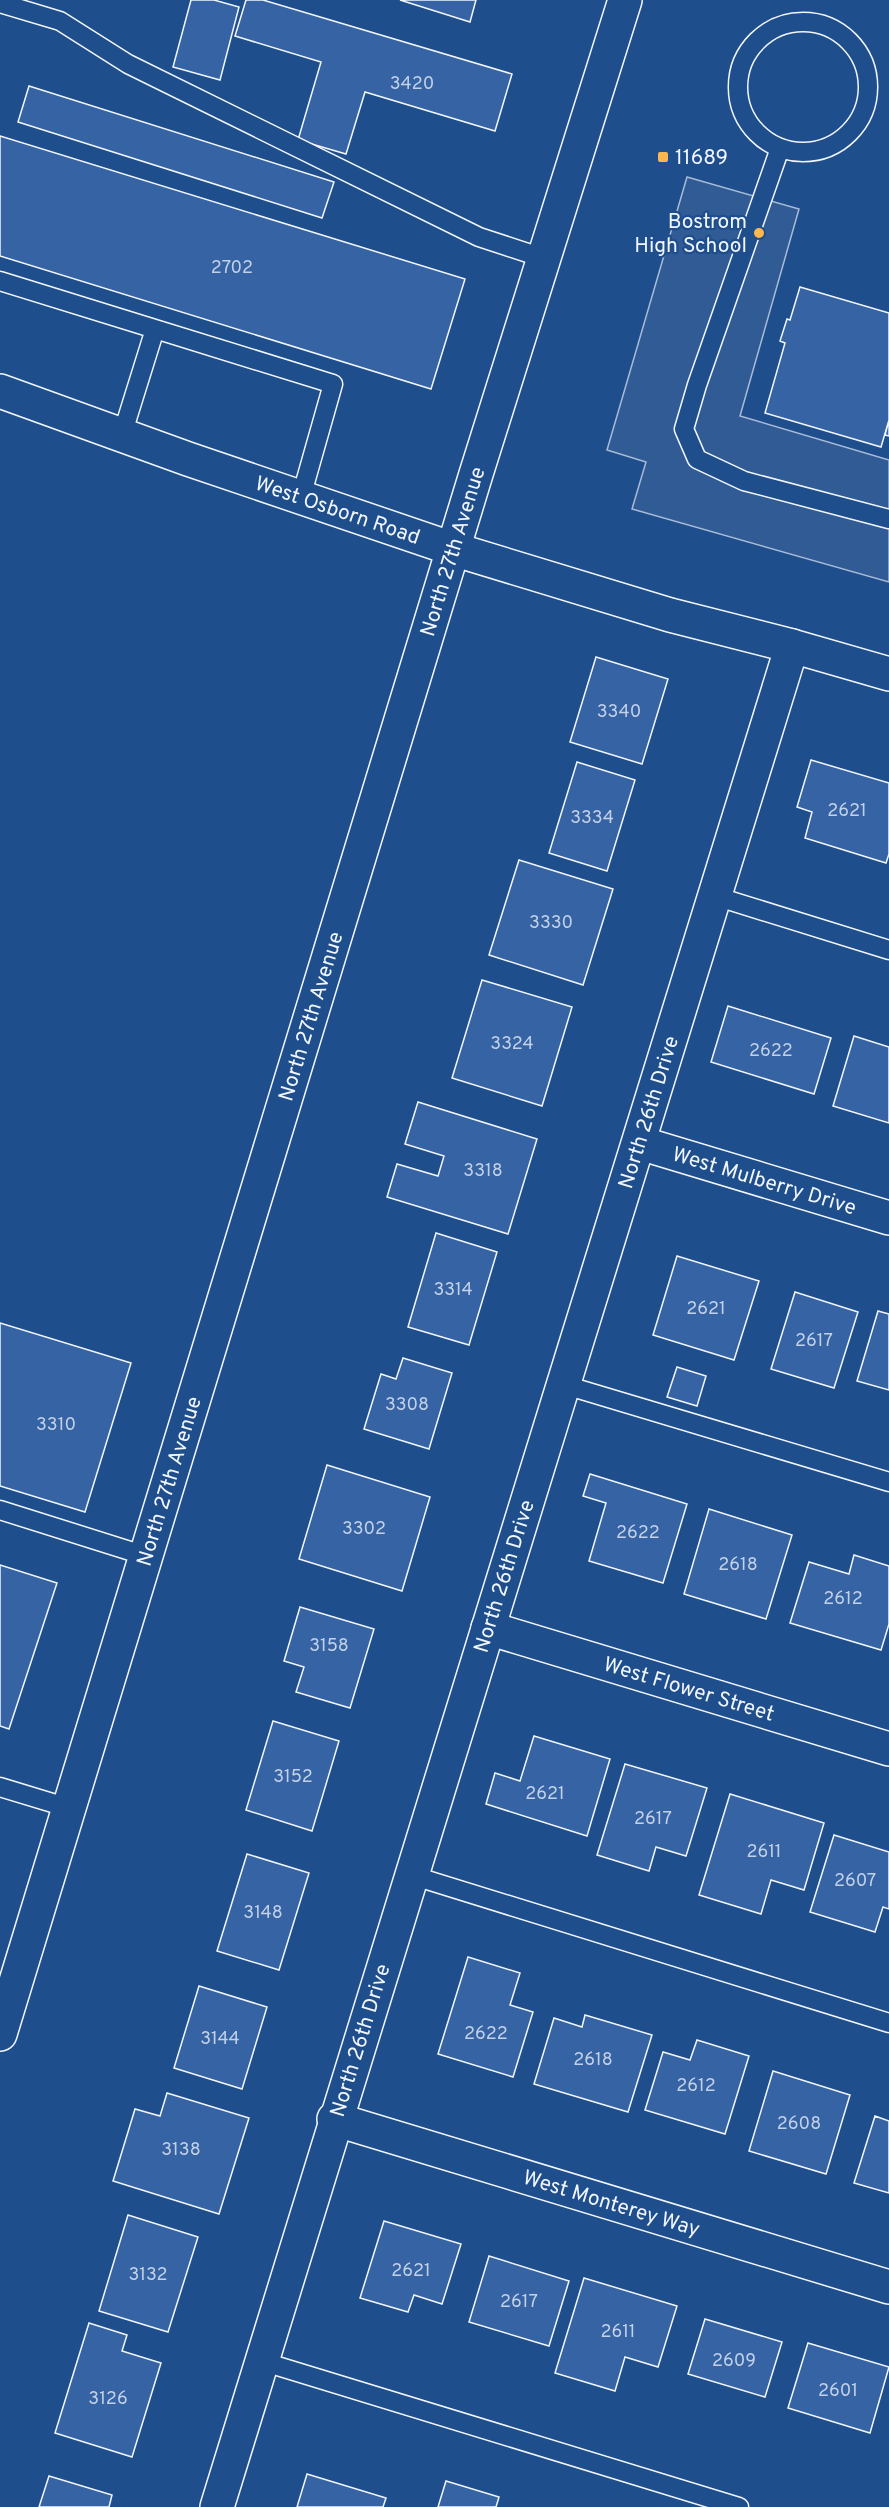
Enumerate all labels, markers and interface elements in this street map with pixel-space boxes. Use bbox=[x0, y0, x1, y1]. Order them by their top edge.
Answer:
house number: 3420 bbox=[390, 73, 434, 96]
place label: 11689 bbox=[675, 145, 728, 172]
marker: 11689 bbox=[656, 150, 670, 164]
place label: Bostrom High School bbox=[634, 209, 747, 260]
marker: Bostrom High School bbox=[752, 226, 766, 240]
house number: 2702 bbox=[211, 257, 253, 280]
street label: North 27th Avenue bbox=[415, 464, 492, 640]
street label: West Osborn Road bbox=[251, 471, 423, 552]
house number: 3340 bbox=[597, 701, 641, 724]
house number: 2621 bbox=[827, 800, 867, 823]
house number: 3334 bbox=[570, 807, 614, 830]
house number: 3330 bbox=[529, 912, 573, 935]
street label: North 27th Avenue bbox=[273, 929, 351, 1105]
house number: 3324 bbox=[490, 1033, 534, 1056]
street label: North 26th Drive bbox=[613, 1033, 686, 1192]
house number: 2622 bbox=[749, 1040, 793, 1063]
street label: West Mulberry Drive bbox=[669, 1141, 859, 1222]
house number: 3318 bbox=[463, 1160, 503, 1183]
house number: 3314 bbox=[433, 1279, 473, 1302]
house number: 2621 bbox=[686, 1298, 726, 1321]
house number: 2617 bbox=[795, 1330, 833, 1353]
street label: North 27th Avenue bbox=[132, 1393, 209, 1570]
house number: 3308 bbox=[385, 1394, 429, 1417]
house number: 3310 bbox=[36, 1414, 76, 1437]
street label: North 26th Drive bbox=[469, 1497, 542, 1656]
house number: 3302 bbox=[342, 1518, 386, 1541]
house number: 2622 bbox=[616, 1522, 660, 1545]
house number: 2618 bbox=[718, 1554, 758, 1577]
house number: 2612 bbox=[823, 1588, 863, 1611]
house number: 3158 bbox=[309, 1635, 349, 1658]
street label: West Flower Street bbox=[600, 1652, 777, 1729]
house number: 3152 bbox=[273, 1766, 313, 1789]
house number: 2621 bbox=[525, 1783, 565, 1806]
house number: 2617 bbox=[634, 1808, 672, 1831]
house number: 2611 bbox=[746, 1841, 782, 1864]
house number: 2607 bbox=[834, 1870, 876, 1893]
house number: 3148 bbox=[243, 1902, 283, 1925]
street label: North 26th Drive bbox=[325, 1961, 397, 2121]
house number: 2622 bbox=[464, 2023, 508, 2046]
house number: 3144 bbox=[200, 2028, 240, 2051]
house number: 2618 bbox=[573, 2049, 613, 2072]
house number: 2612 bbox=[676, 2075, 716, 2098]
house number: 2608 bbox=[777, 2113, 821, 2136]
house number: 3138 bbox=[161, 2139, 201, 2162]
street label: West Monterey Way bbox=[519, 2165, 703, 2244]
house number: 2621 bbox=[391, 2260, 431, 2283]
house number: 3132 bbox=[128, 2264, 168, 2287]
house number: 2617 bbox=[500, 2291, 538, 2314]
house number: 2611 bbox=[600, 2321, 636, 2344]
house number: 2609 bbox=[712, 2350, 756, 2373]
house number: 2601 bbox=[818, 2380, 858, 2403]
house number: 3126 bbox=[88, 2388, 128, 2411]

